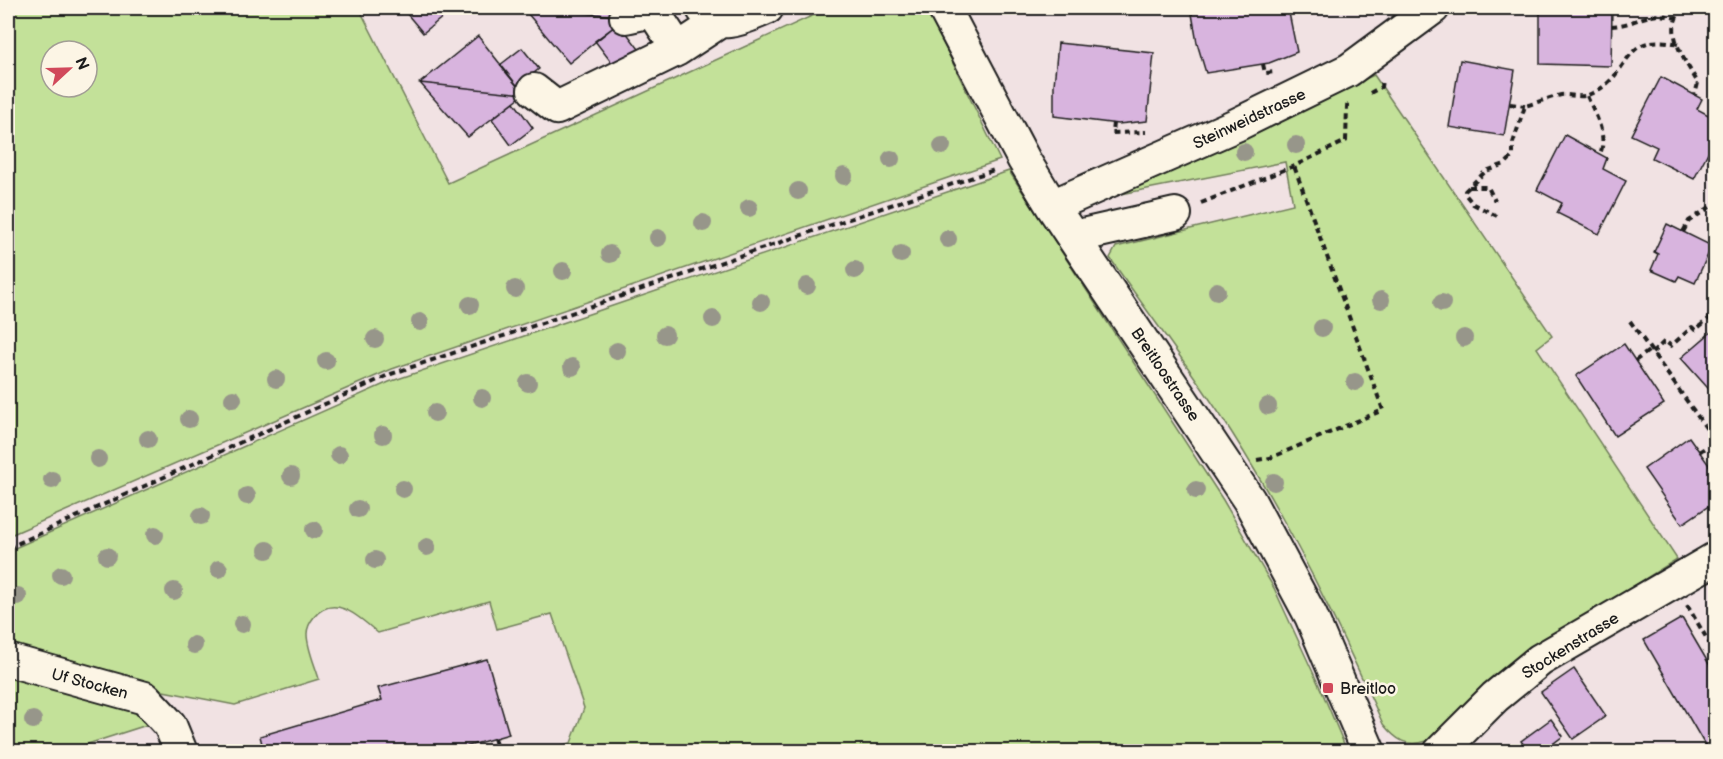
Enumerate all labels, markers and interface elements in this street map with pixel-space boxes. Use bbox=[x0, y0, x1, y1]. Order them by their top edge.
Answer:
north arrow bbox=[39, 39, 99, 99]
text: N bbox=[70, 55, 93, 73]
street label: Steinweidstrasse bbox=[1190, 85, 1309, 154]
street label: Breitloostrasse bbox=[1126, 324, 1203, 426]
street label: Stockenstrasse bbox=[1519, 609, 1623, 684]
street label: Uf Stocken bbox=[49, 665, 130, 704]
place label: Breitloo bbox=[1340, 680, 1396, 699]
marker: Breitloo bbox=[1321, 681, 1335, 695]

